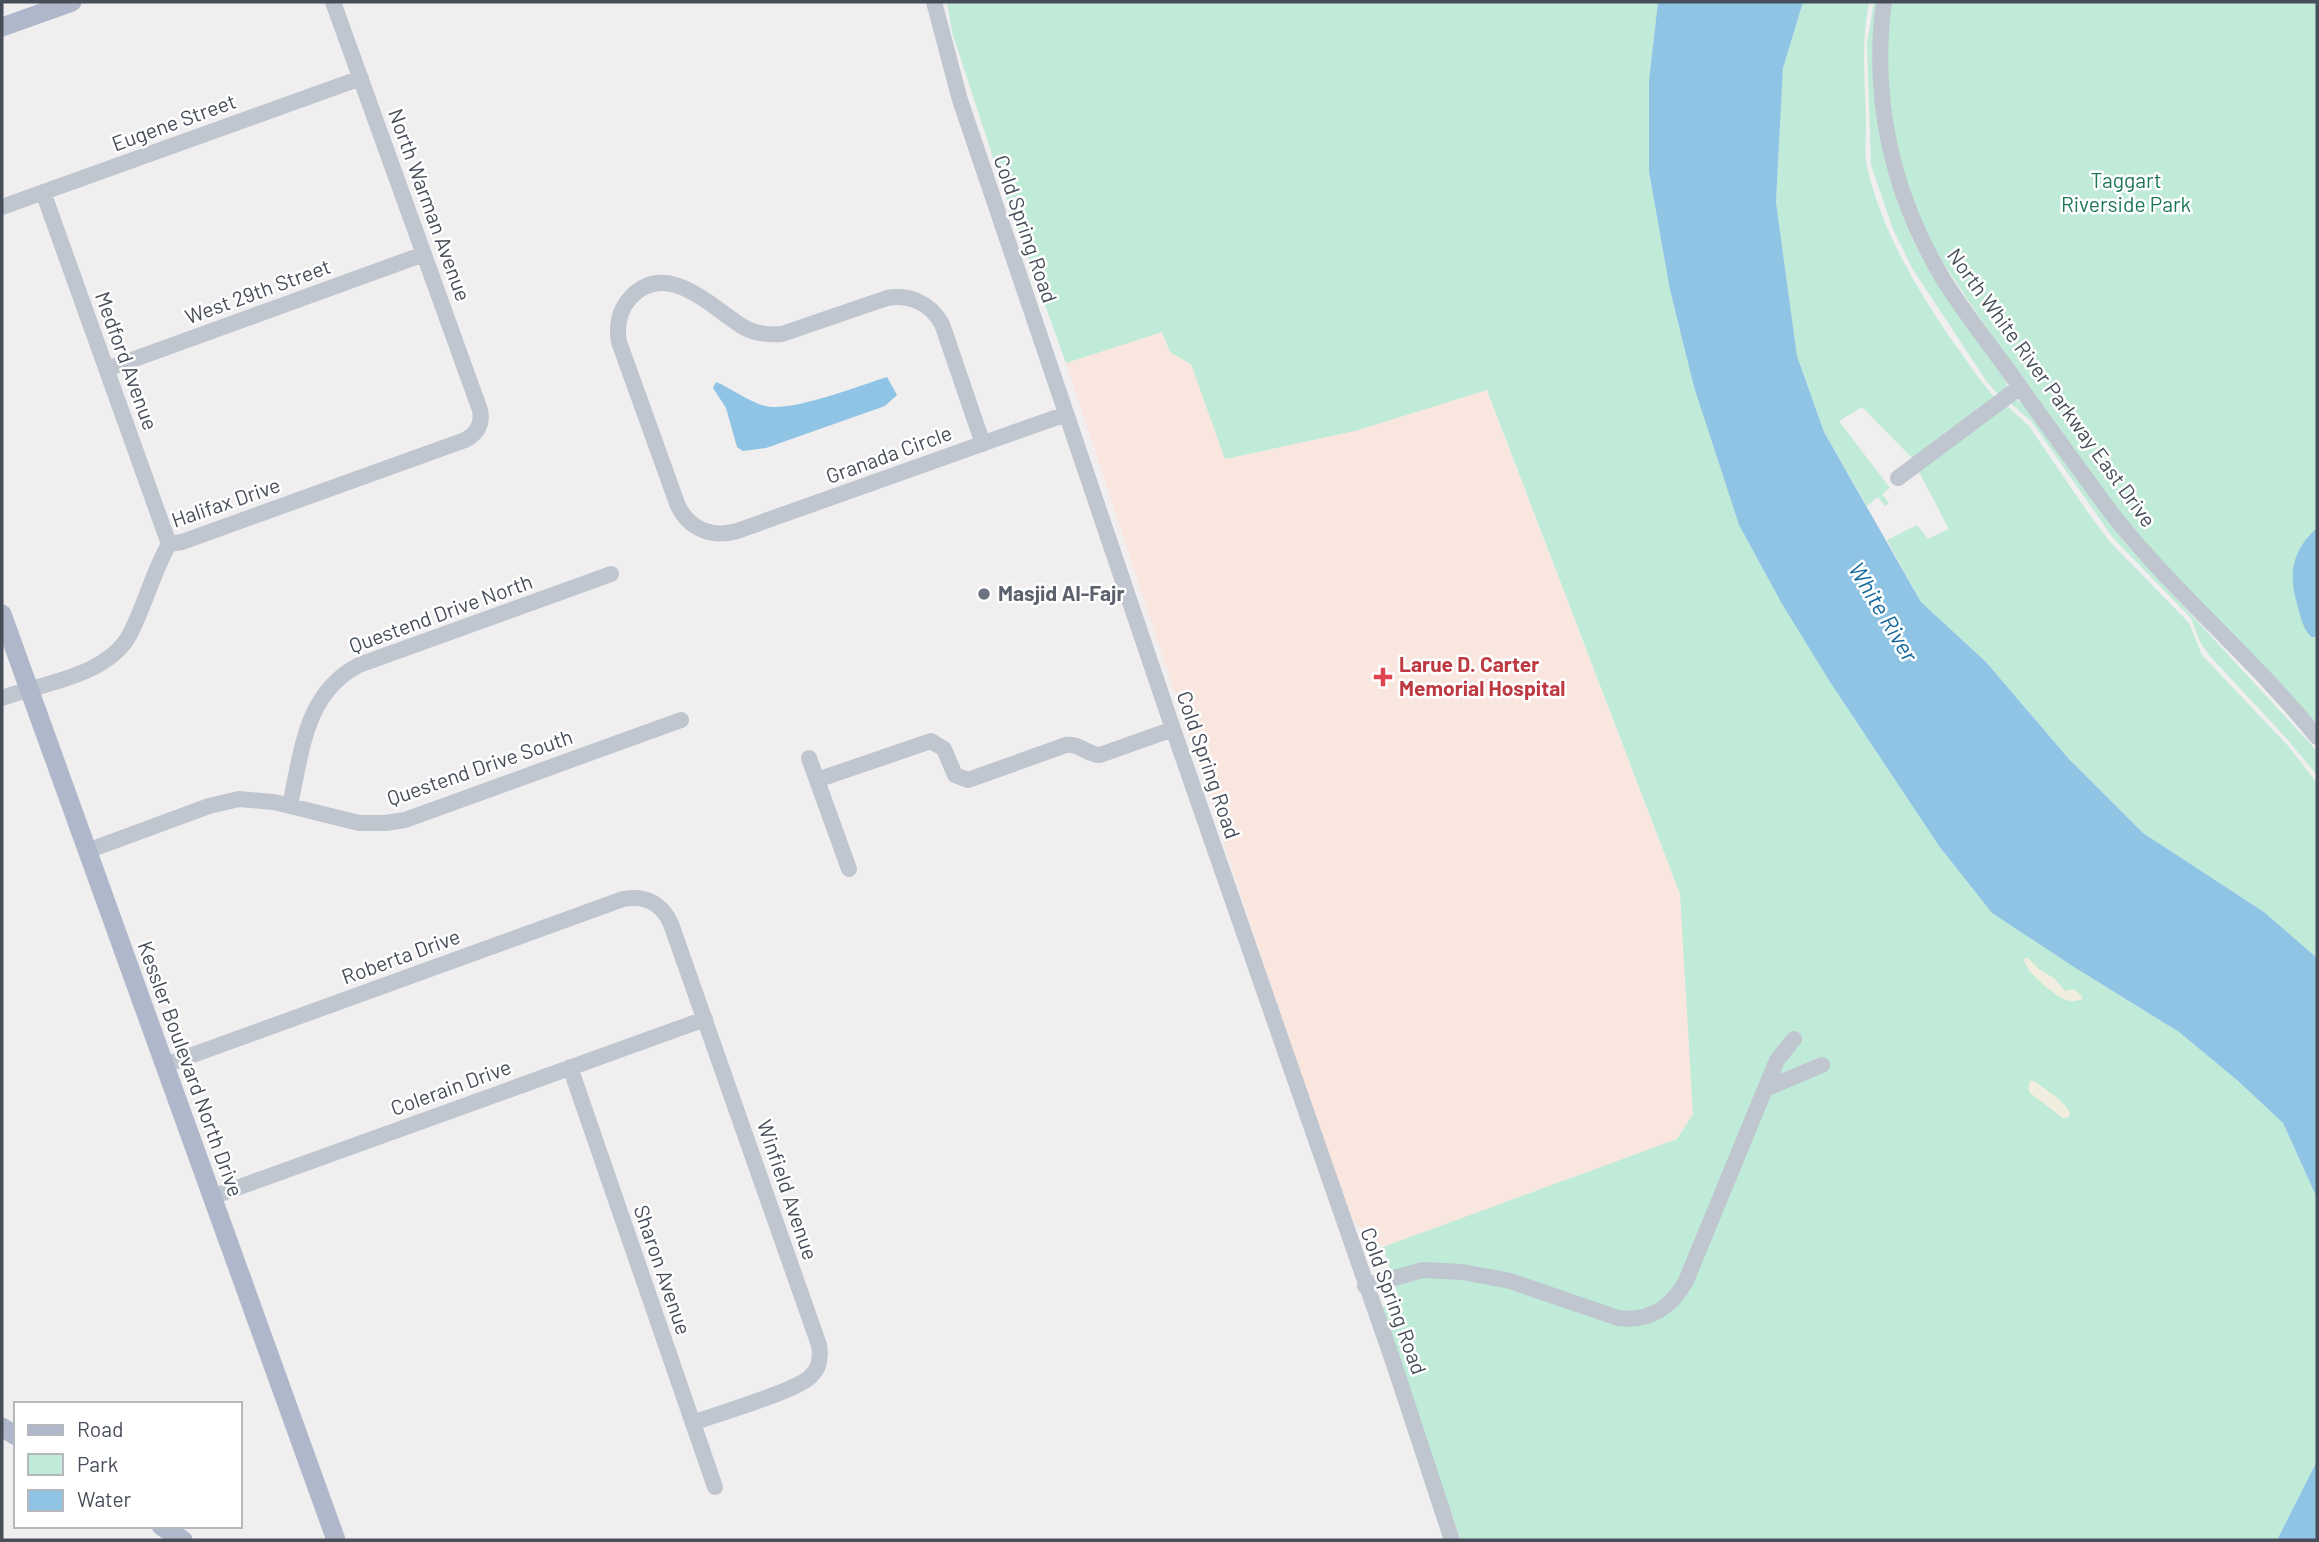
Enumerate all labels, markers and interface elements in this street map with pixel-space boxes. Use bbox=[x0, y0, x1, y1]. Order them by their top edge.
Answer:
street label: Eugene Street bbox=[108, 88, 239, 156]
street label: North Warman Avenue bbox=[384, 105, 477, 304]
street label: Cold Spring Road bbox=[989, 151, 1063, 306]
park label: Taggart Riverside Park bbox=[2061, 167, 2191, 216]
street label: North White River Parkway East Drive bbox=[1943, 243, 2162, 531]
street label: West 29th Street bbox=[181, 253, 334, 329]
street label: Medford Avenue bbox=[91, 288, 164, 433]
street label: Granada Circle bbox=[822, 419, 955, 488]
street label: Halifax Drive bbox=[168, 471, 283, 532]
water label: White River bbox=[1843, 557, 1925, 667]
street label: Questend Drive North bbox=[345, 568, 536, 657]
place label: Masjid Al-Fajr bbox=[998, 580, 1124, 605]
marker: Masjid Al-Fajr bbox=[976, 586, 992, 602]
place label: Larue D. Carter Memorial Hospital bbox=[1399, 651, 1565, 700]
marker: Larue D. Carter Memorial Hospital bbox=[1373, 667, 1393, 687]
street label: Cold Spring Road bbox=[1172, 687, 1246, 842]
street label: Questend Drive South bbox=[383, 723, 576, 810]
street label: Roberta Drive bbox=[338, 923, 463, 989]
street label: Kessler Boulevard North Drive bbox=[133, 937, 249, 1200]
street label: Colerain Drive bbox=[387, 1053, 514, 1120]
street label: Winfield Avenue bbox=[753, 1116, 824, 1263]
street label: Sharon Avenue bbox=[630, 1201, 697, 1338]
street label: Cold Spring Road bbox=[1356, 1224, 1433, 1377]
legend bbox=[14, 1402, 242, 1528]
text: Road bbox=[77, 1416, 123, 1441]
text: Park bbox=[77, 1451, 118, 1476]
text: Water bbox=[77, 1486, 132, 1511]

